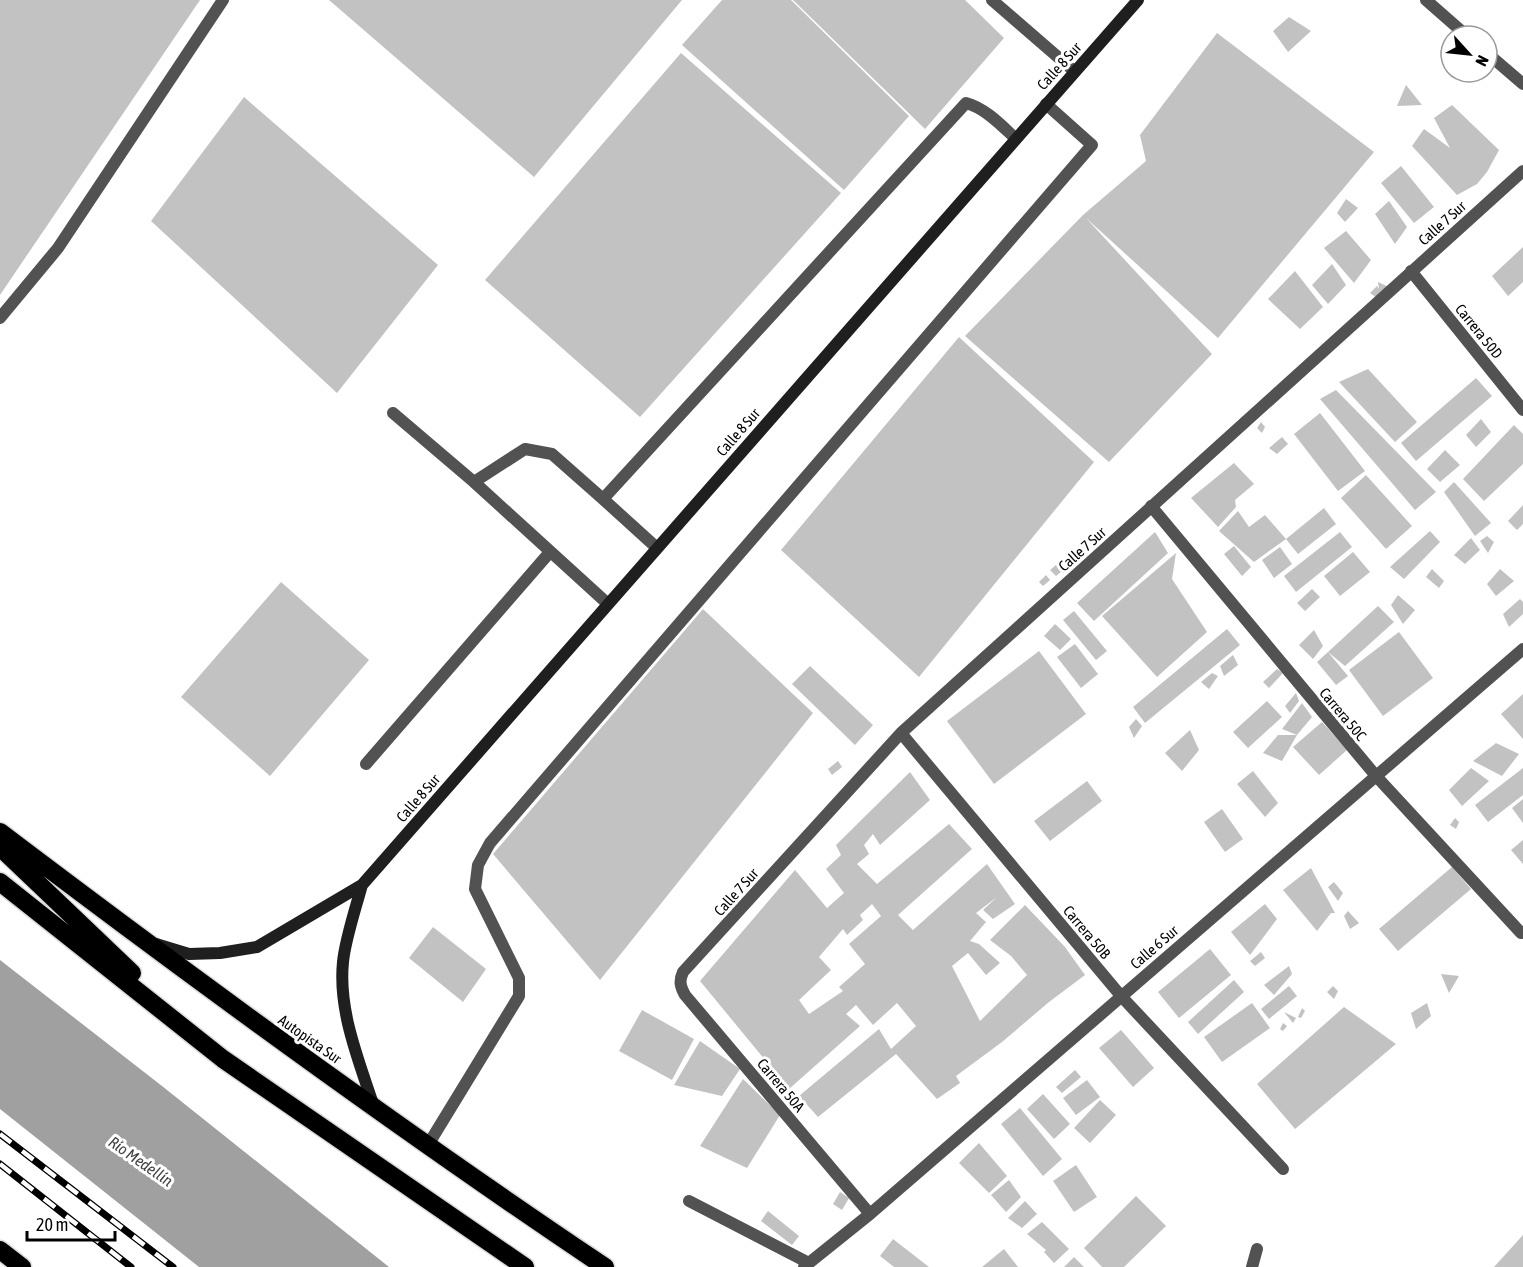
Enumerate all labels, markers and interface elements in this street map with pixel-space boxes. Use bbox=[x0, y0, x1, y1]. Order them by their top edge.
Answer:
north arrow bbox=[1439, 24, 1499, 84]
street label: Calle 8 Sur bbox=[1033, 39, 1085, 93]
text: N bbox=[1472, 53, 1493, 69]
street label: Calle 7 Sur bbox=[1415, 197, 1469, 249]
street label: Carrera 50D bbox=[1452, 300, 1506, 362]
street label: Calle 8 Sur bbox=[713, 404, 764, 459]
street label: Calle 7 Sur bbox=[1055, 523, 1109, 575]
street label: Carrera 50C bbox=[1316, 684, 1370, 744]
street label: Calle 8 Sur bbox=[393, 770, 444, 825]
street label: Calle 7 Sur bbox=[710, 865, 762, 919]
street label: Carrera 50B bbox=[1060, 902, 1114, 962]
street label: Calle 6 Sur bbox=[1127, 921, 1182, 972]
street label: Autopista Sur bbox=[275, 1011, 345, 1067]
street label: Carrera 50A bbox=[754, 1055, 808, 1115]
water label: Río Medellín bbox=[106, 1132, 177, 1190]
scale bar bbox=[27, 1204, 116, 1242]
text: 20 m bbox=[36, 1214, 68, 1235]

